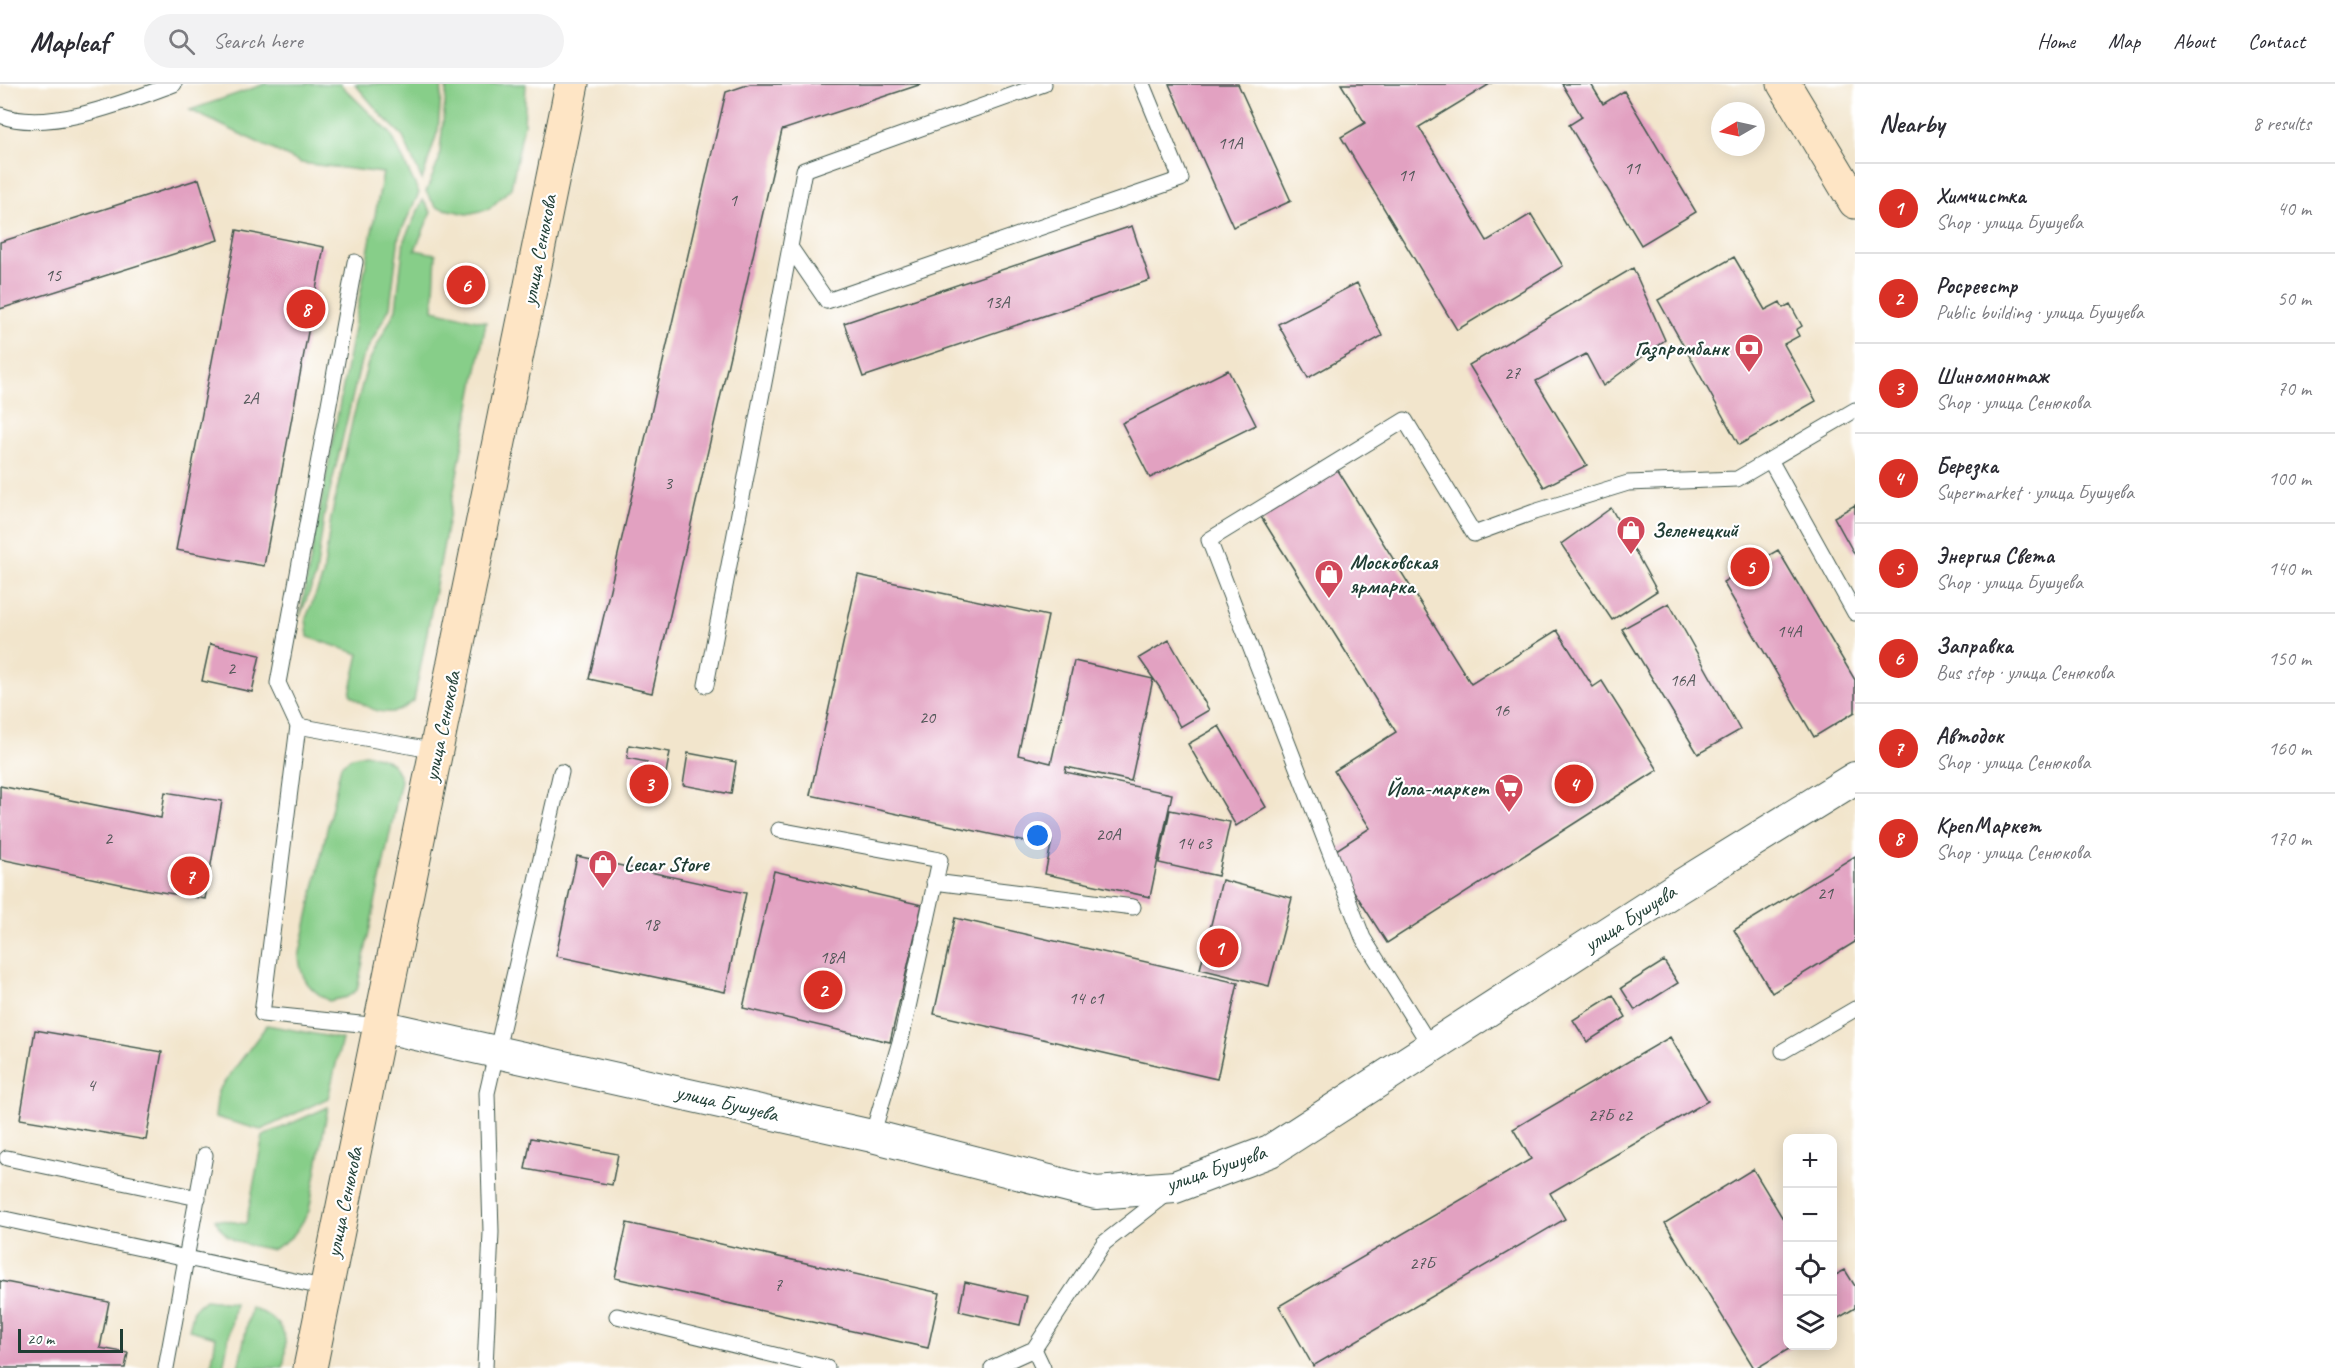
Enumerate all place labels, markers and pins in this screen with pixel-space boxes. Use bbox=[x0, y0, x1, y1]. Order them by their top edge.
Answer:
pin: 6 bbox=[446, 262, 486, 308]
pin: 8 bbox=[286, 286, 326, 332]
bank icon: Газпромбанк bbox=[1733, 332, 1765, 374]
place label: Газпромбанк bbox=[1635, 335, 1731, 362]
shop icon: Зеленецкий bbox=[1615, 514, 1647, 556]
place label: Зеленецкий bbox=[1652, 517, 1740, 543]
pin: 5 bbox=[1730, 544, 1770, 590]
place label: Московская ярмарка bbox=[1350, 549, 1439, 599]
shop icon: Московская ярмарка bbox=[1313, 558, 1345, 600]
pin: 3 bbox=[630, 762, 668, 806]
pin: 4 bbox=[1554, 762, 1594, 806]
supermarket icon: Йола-маркет bbox=[1493, 772, 1525, 814]
place label: Йола-маркет bbox=[1386, 775, 1490, 801]
shop icon: Lecar Store bbox=[587, 848, 619, 890]
place label: Lecar Store bbox=[624, 851, 710, 877]
pin: 7 bbox=[170, 854, 210, 898]
pin: 1 bbox=[1200, 926, 1238, 970]
pin: 2 bbox=[804, 968, 842, 1012]

